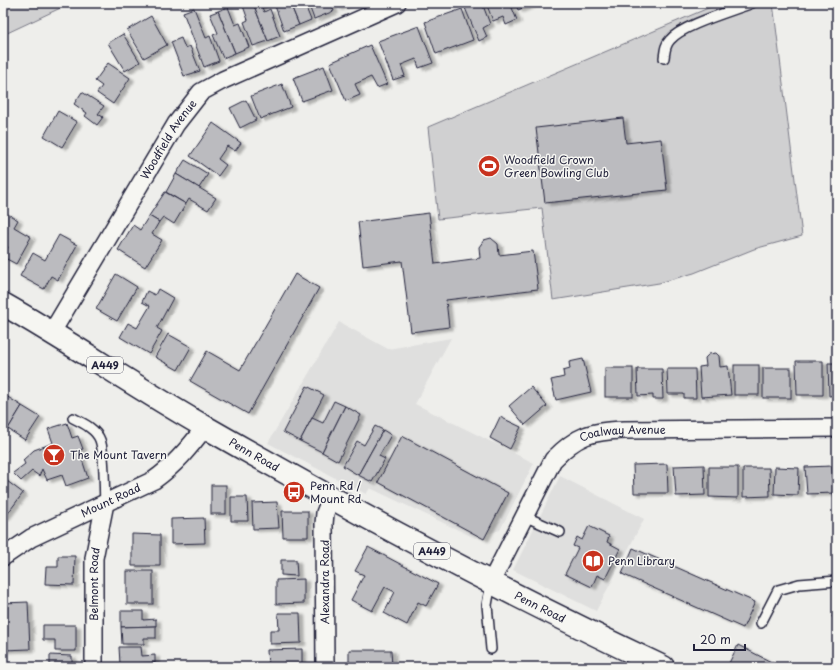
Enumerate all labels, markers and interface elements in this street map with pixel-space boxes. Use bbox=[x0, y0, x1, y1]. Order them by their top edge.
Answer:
street label: Woodfield Avenue bbox=[136, 95, 200, 183]
place label: Woodfield Crown Green Bowling Club bbox=[504, 151, 609, 181]
sports icon: Woodfield Crown Green Bowling Club bbox=[476, 153, 502, 179]
road number: A449 bbox=[87, 357, 123, 373]
street label: Coalway Avenue bbox=[576, 421, 666, 446]
street label: Penn Road bbox=[226, 433, 283, 475]
bar icon: The Mount Tavern bbox=[41, 442, 67, 468]
place label: The Mount Tavern bbox=[70, 446, 167, 463]
place label: Penn Rd / Mount Rd bbox=[310, 477, 362, 507]
street label: Mount Road bbox=[78, 479, 143, 521]
bus stop icon: Penn Rd / Mount Rd bbox=[281, 479, 307, 505]
street label: Alexandra Road bbox=[316, 540, 333, 624]
road number: A449 bbox=[414, 543, 450, 559]
street label: Belmont Road bbox=[85, 546, 104, 621]
library icon: Penn Library bbox=[580, 548, 606, 574]
place label: Penn Library bbox=[608, 552, 675, 569]
street label: Penn Road bbox=[512, 587, 569, 627]
scale bar bbox=[694, 626, 745, 652]
text: 20 m bbox=[700, 630, 731, 648]

